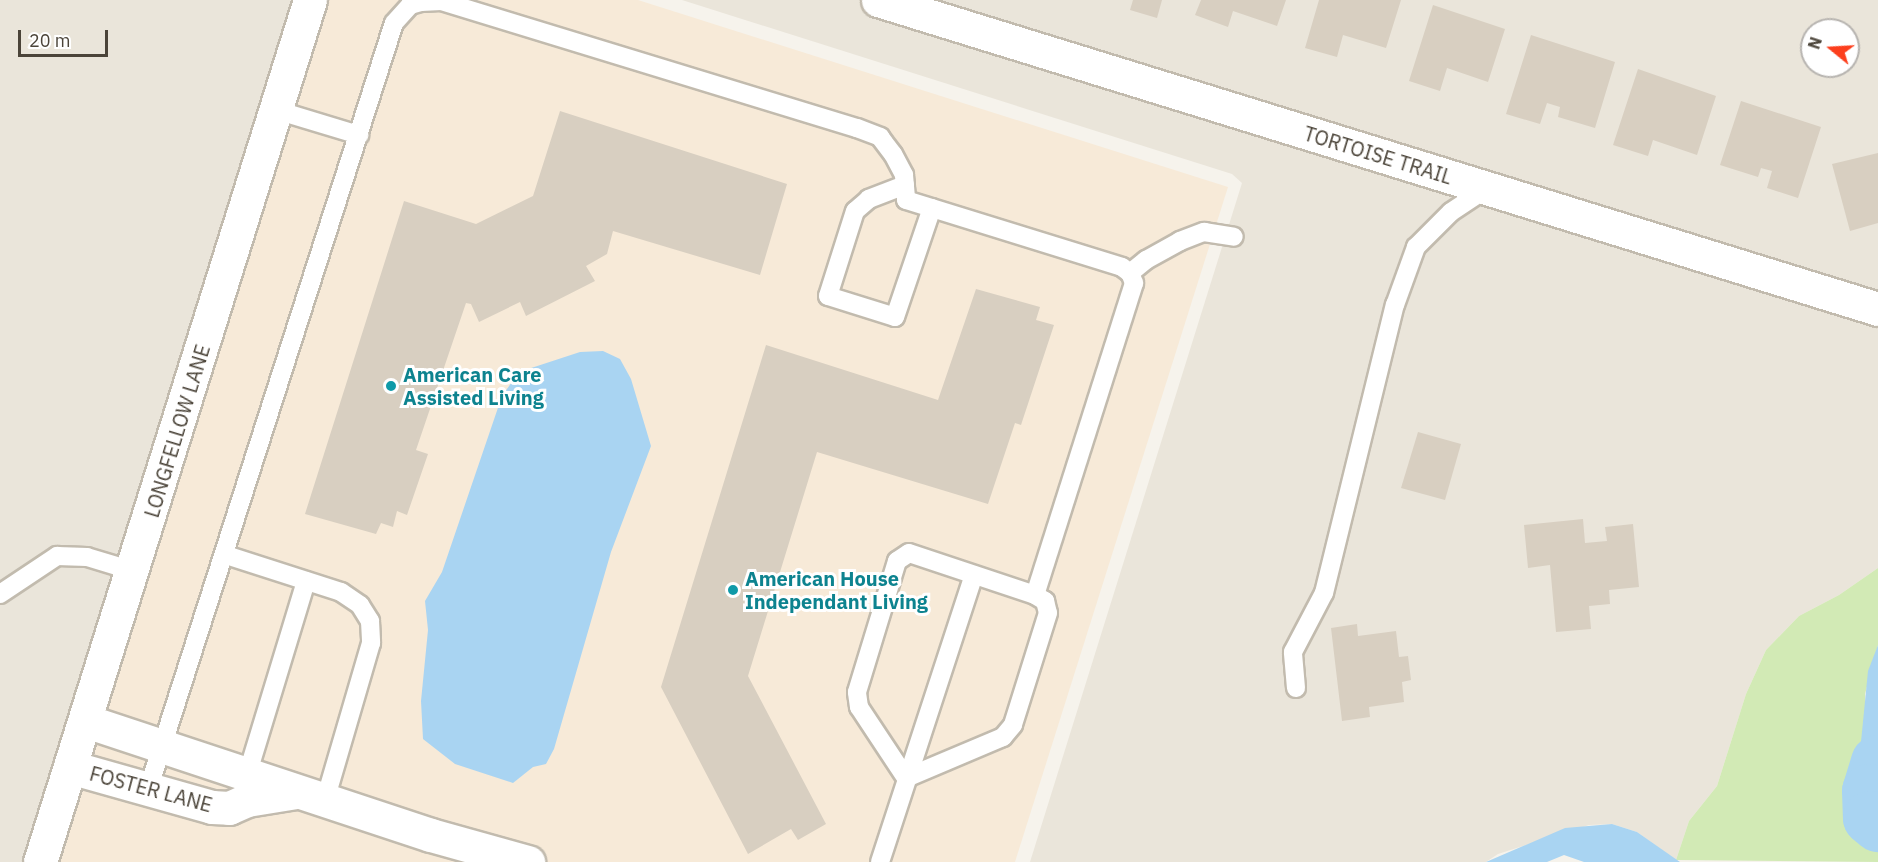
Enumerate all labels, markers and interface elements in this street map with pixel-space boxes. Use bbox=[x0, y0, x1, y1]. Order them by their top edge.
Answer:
scale bar bbox=[21, 18, 111, 56]
north arrow bbox=[1800, 18, 1860, 78]
text: 20 m bbox=[29, 29, 71, 52]
text: N bbox=[1803, 34, 1826, 52]
street label: TORTOISE TRAIL bbox=[1301, 121, 1455, 189]
street label: LONGFELLOW LANE bbox=[139, 342, 215, 520]
place label: American Care Assisted Living bbox=[403, 362, 544, 409]
marker: American Care Assisted Living bbox=[384, 379, 398, 393]
place label: American House Independant Living bbox=[745, 566, 928, 613]
marker: American House Independant Living bbox=[726, 583, 740, 597]
street label: FOSTER LANE bbox=[87, 761, 215, 817]

